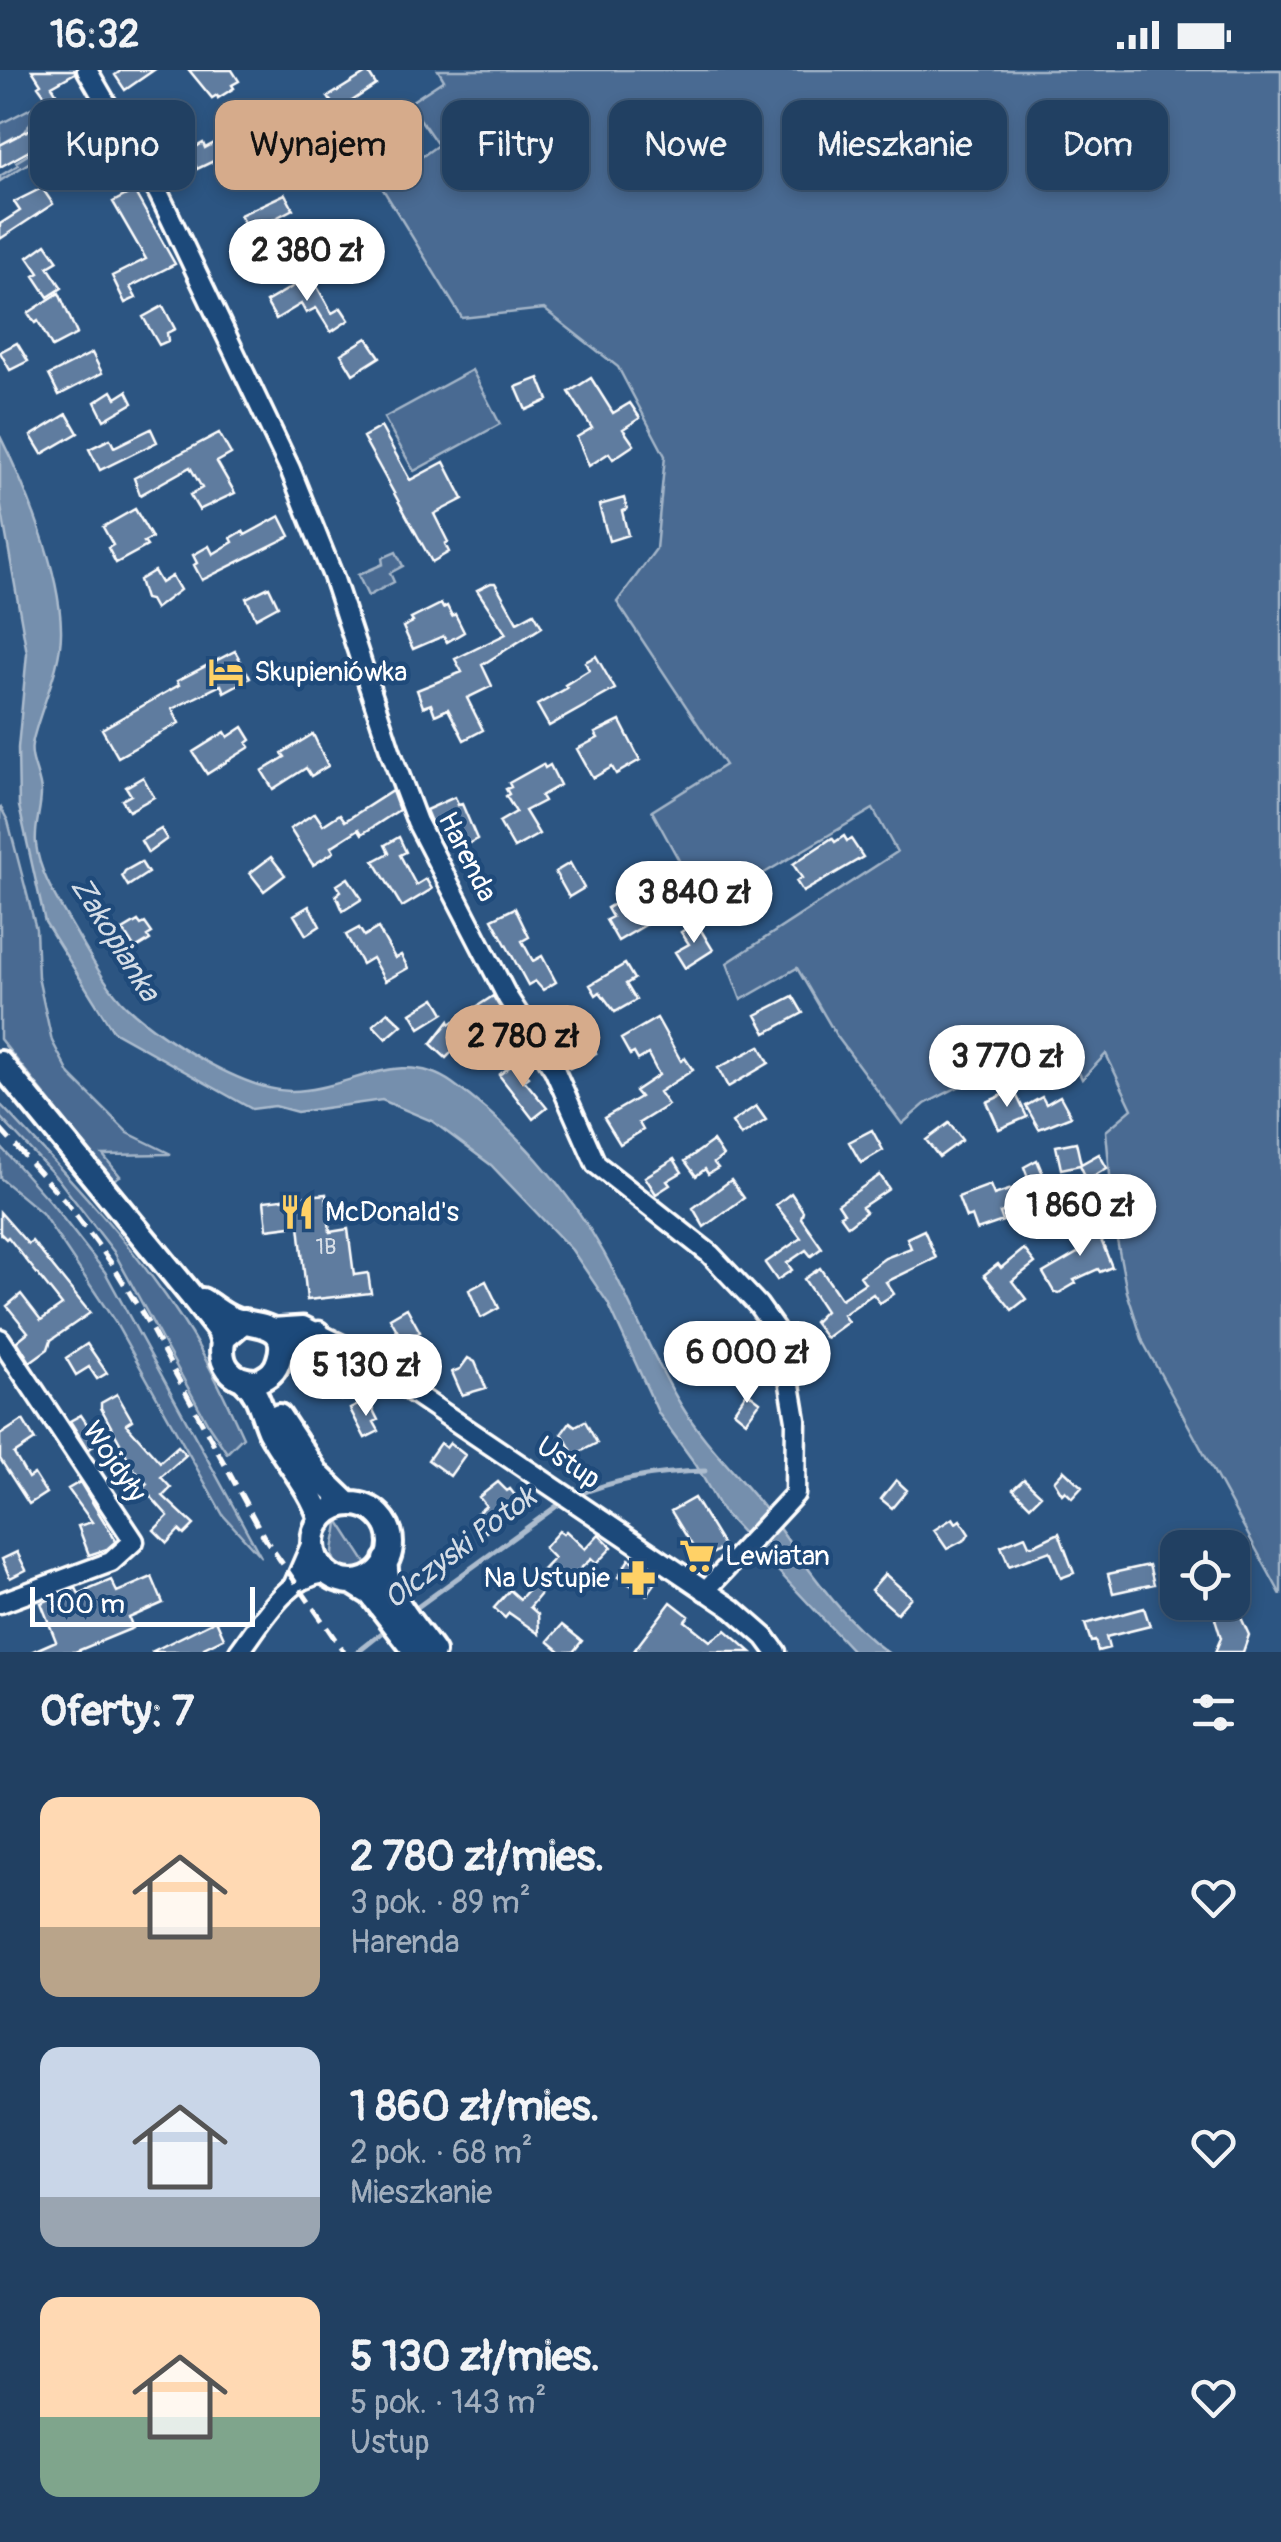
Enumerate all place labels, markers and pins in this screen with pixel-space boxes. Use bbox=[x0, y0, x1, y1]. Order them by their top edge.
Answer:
pin: 2 380 zł bbox=[204, 219, 410, 304]
hotel icon: Skupieniówka bbox=[207, 653, 245, 691]
place label: Skupieniówka bbox=[254, 655, 407, 690]
pin: 3 840 zł bbox=[591, 861, 797, 946]
pin: 2 780 zł bbox=[420, 1005, 626, 1090]
pin: 3 770 zł bbox=[904, 1025, 1110, 1110]
pin: 1 860 zł bbox=[977, 1174, 1183, 1259]
restaurant icon: McDonald's bbox=[278, 1193, 316, 1231]
place label: McDonald's bbox=[325, 1195, 459, 1230]
pin: 6 000 zł bbox=[644, 1321, 850, 1406]
pin: 5 130 zł bbox=[263, 1334, 469, 1419]
supermarket icon: Lewiatan bbox=[678, 1537, 716, 1575]
place label: Lewiatan bbox=[725, 1539, 830, 1574]
pharmacy icon: Na Ustupie bbox=[619, 1559, 657, 1597]
place label: Na Ustupie bbox=[484, 1561, 610, 1596]

